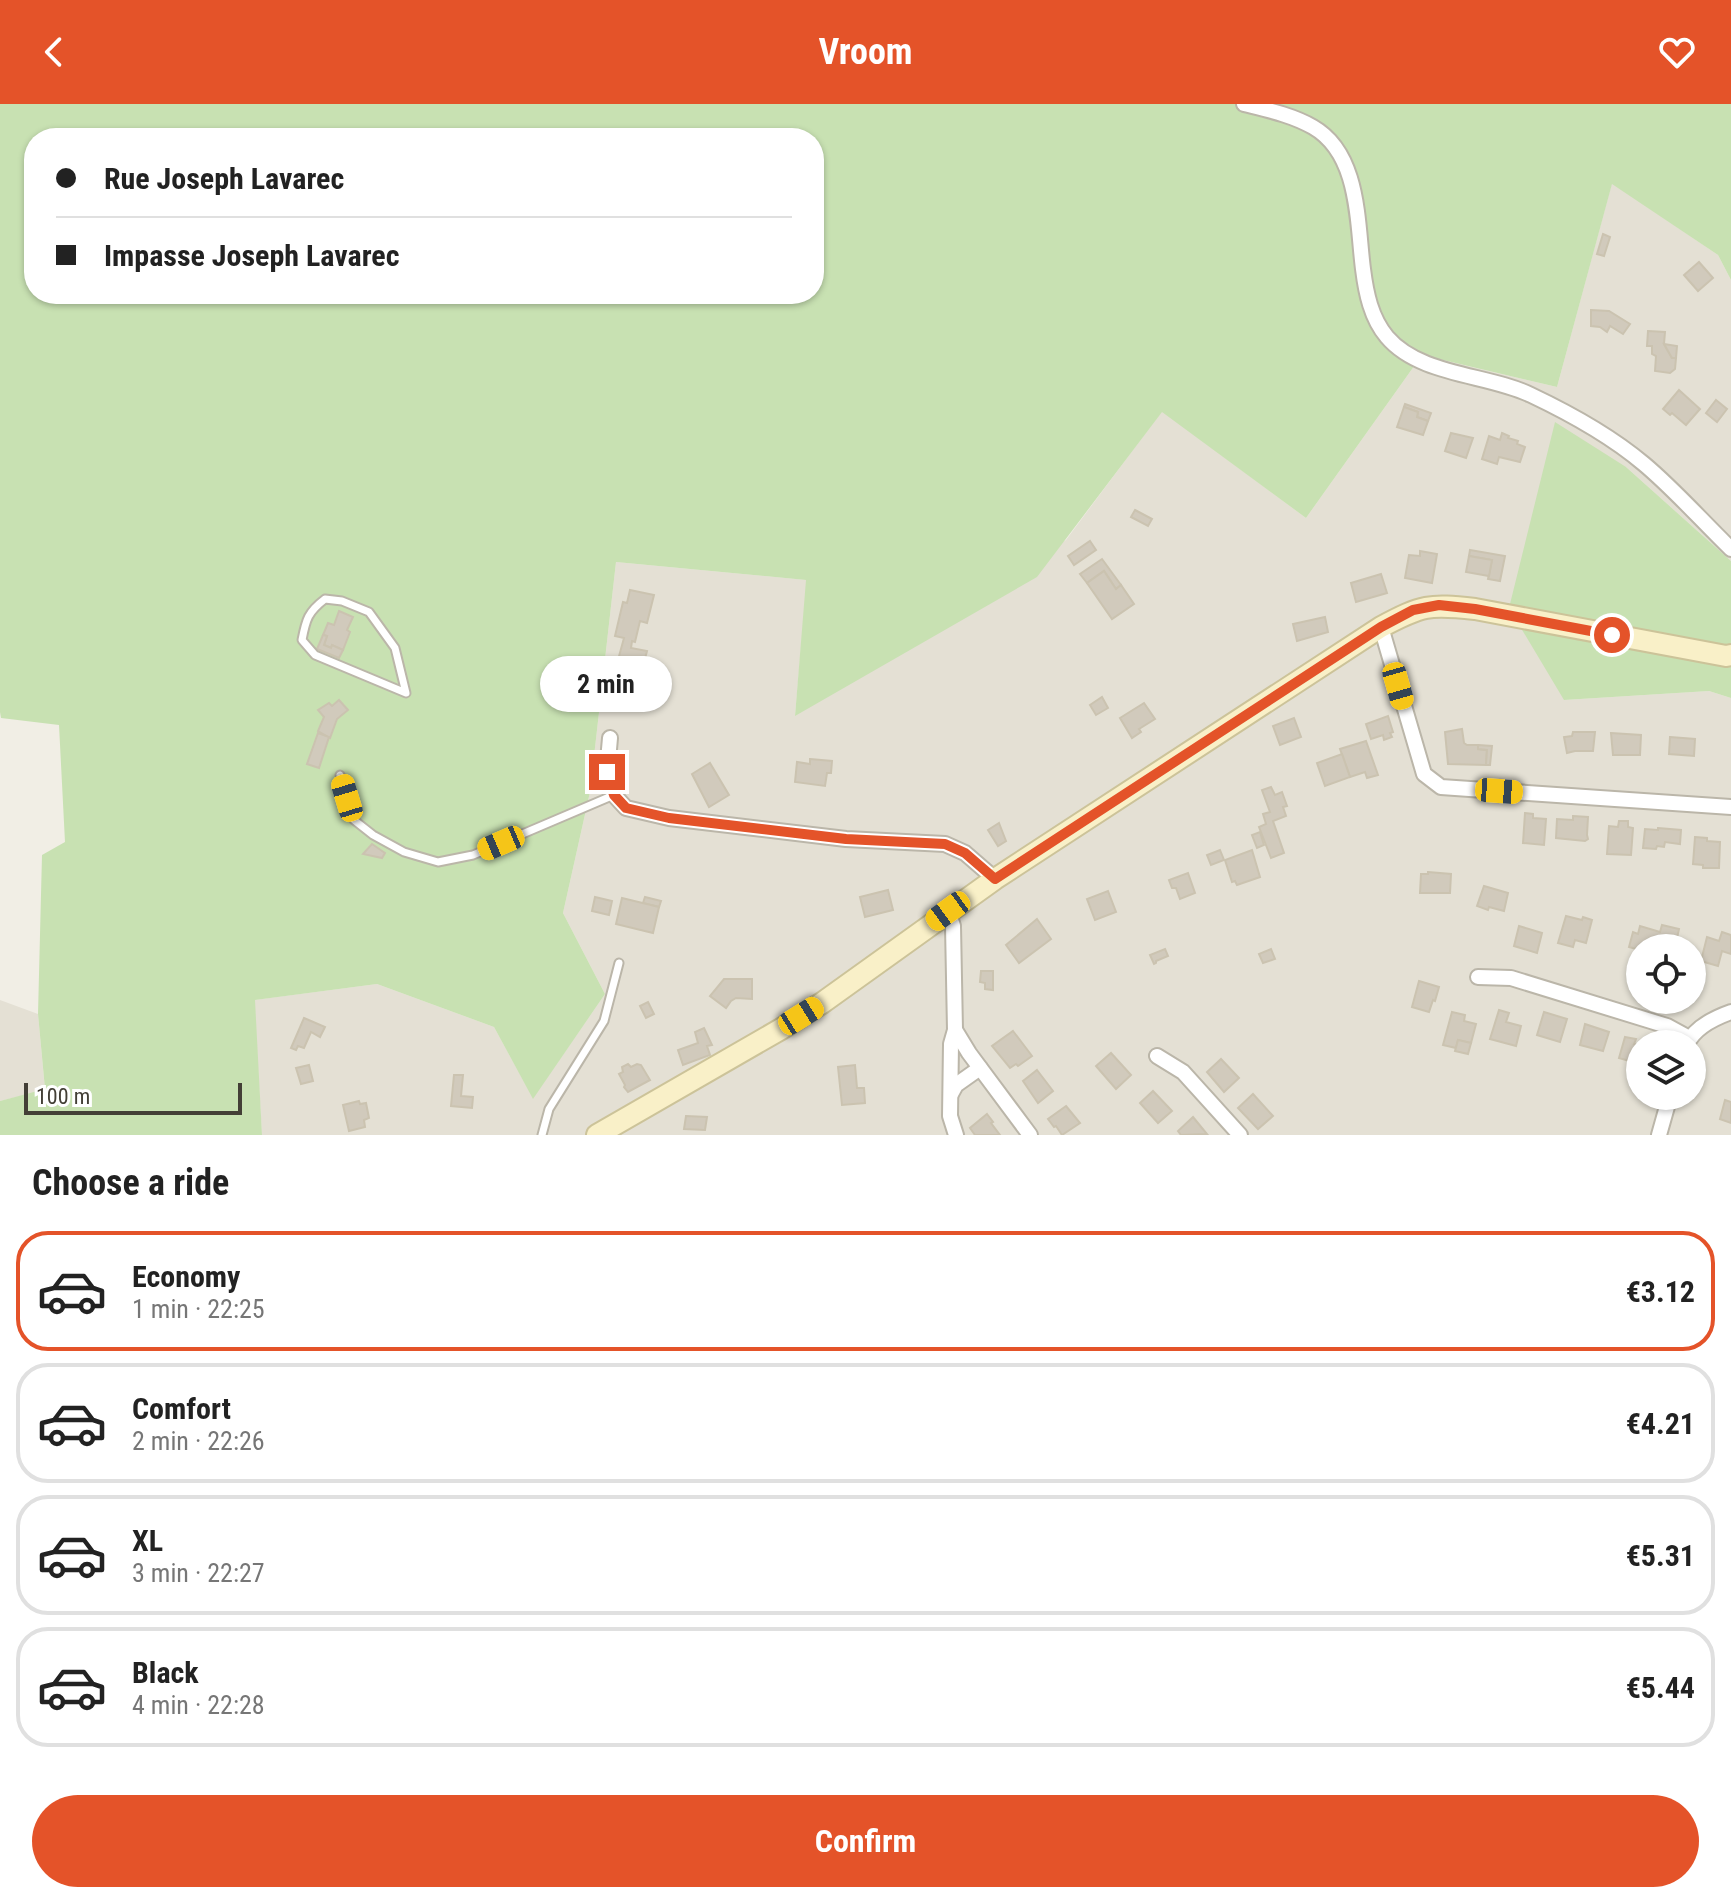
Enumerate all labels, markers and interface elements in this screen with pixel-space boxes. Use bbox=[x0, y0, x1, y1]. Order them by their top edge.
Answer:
icon: back bbox=[32, 30, 76, 74]
icon: heart bbox=[1655, 30, 1699, 74]
text: Vroom bbox=[818, 31, 913, 73]
text: Rue Joseph Lavarec bbox=[104, 161, 344, 196]
text: Impasse Joseph Lavarec bbox=[104, 238, 399, 273]
route start bbox=[1594, 617, 1630, 653]
callout: 2 min bbox=[541, 656, 673, 712]
car bbox=[1380, 660, 1416, 712]
text: 2 min bbox=[577, 669, 635, 699]
route end bbox=[589, 754, 625, 790]
car bbox=[329, 772, 365, 824]
car bbox=[1474, 777, 1524, 805]
car bbox=[474, 823, 528, 863]
car bbox=[922, 887, 974, 935]
map controls bbox=[1626, 934, 1706, 1110]
button: locate bbox=[1626, 934, 1706, 1014]
car bbox=[774, 993, 828, 1039]
button: layers bbox=[1626, 1030, 1706, 1110]
scale bar bbox=[24, 1079, 242, 1115]
text: 100 m bbox=[36, 1084, 90, 1109]
text: Choose a ride bbox=[32, 1162, 229, 1204]
icon: car bbox=[36, 1255, 108, 1327]
text: Economy bbox=[132, 1259, 240, 1294]
text: €3.12 bbox=[1626, 1274, 1695, 1309]
text: 1 min · 22:25 bbox=[132, 1294, 265, 1324]
icon: car bbox=[36, 1387, 108, 1459]
text: Comfort bbox=[132, 1391, 231, 1426]
text: €4.21 bbox=[1626, 1406, 1695, 1441]
text: 2 min · 22:26 bbox=[132, 1426, 265, 1456]
icon: car bbox=[36, 1519, 108, 1591]
text: XL bbox=[132, 1523, 163, 1558]
text: €5.31 bbox=[1626, 1538, 1695, 1573]
text: 3 min · 22:27 bbox=[132, 1558, 265, 1588]
icon: car bbox=[36, 1651, 108, 1723]
text: Black bbox=[132, 1655, 199, 1690]
text: €5.44 bbox=[1626, 1670, 1695, 1705]
text: 4 min · 22:28 bbox=[132, 1690, 265, 1720]
button: Confirm bbox=[32, 1795, 1699, 1887]

